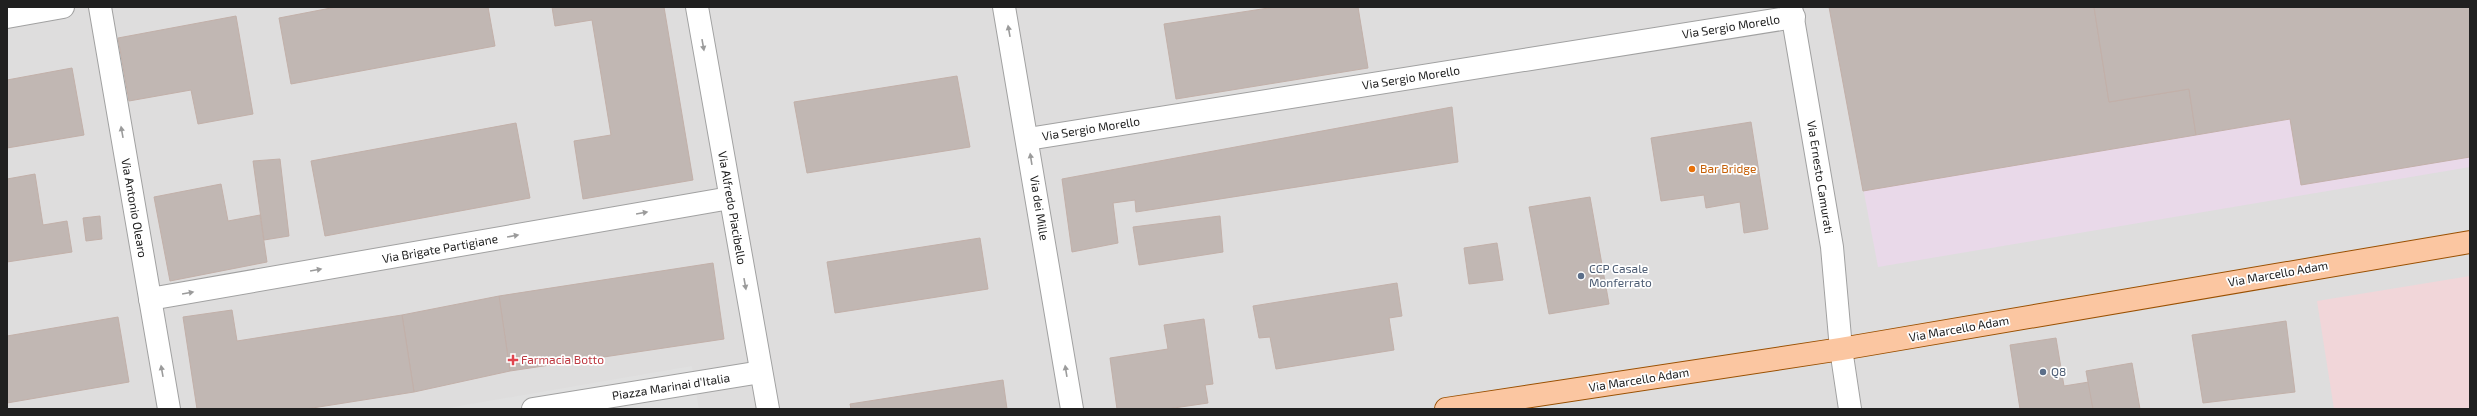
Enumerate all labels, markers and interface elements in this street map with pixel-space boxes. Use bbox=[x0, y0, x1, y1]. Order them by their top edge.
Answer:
street label: Via Sergio Morello bbox=[1681, 11, 1781, 41]
one-way arrow bbox=[1005, 25, 1011, 37]
one-way arrow bbox=[701, 39, 707, 52]
street label: Via Sergio Morello bbox=[1361, 62, 1461, 92]
street label: Via Sergio Morello bbox=[1041, 113, 1141, 143]
street label: Via Ernesto Camurati bbox=[1805, 119, 1837, 234]
one-way arrow bbox=[118, 126, 124, 138]
street label: Via Alfredo Piacibello bbox=[716, 150, 750, 266]
one-way arrow bbox=[1028, 153, 1034, 165]
street label: Via Antonio Olearo bbox=[119, 157, 151, 259]
place label: Bar Bridge bbox=[1700, 161, 1756, 175]
marker: Bar Bridge bbox=[1687, 164, 1697, 174]
street label: Via dei Mille bbox=[1028, 174, 1052, 241]
one-way arrow bbox=[635, 210, 648, 216]
street label: Via Brigate Partigiane bbox=[381, 231, 499, 265]
one-way arrow bbox=[507, 233, 520, 239]
street label: Via Marcello Adam bbox=[2227, 257, 2329, 289]
place label: CCP Casale Monferrato bbox=[1589, 261, 1652, 289]
one-way arrow bbox=[310, 267, 323, 273]
marker: CCP Casale Monferrato bbox=[1576, 271, 1586, 281]
one-way arrow bbox=[742, 278, 748, 290]
one-way arrow bbox=[182, 289, 194, 295]
street label: Via Marcello Adam bbox=[1908, 312, 2010, 344]
place label: Farmacia Botto bbox=[521, 352, 604, 366]
marker: Farmacia Botto bbox=[508, 355, 518, 365]
one-way arrow bbox=[159, 364, 165, 377]
one-way arrow bbox=[1063, 364, 1069, 377]
street label: Via Marcello Adam bbox=[1588, 364, 1690, 394]
place label: Q8 bbox=[2051, 364, 2066, 379]
marker: Q8 bbox=[2038, 367, 2048, 377]
street label: Piazza Marinai d'Italia bbox=[611, 370, 731, 402]

